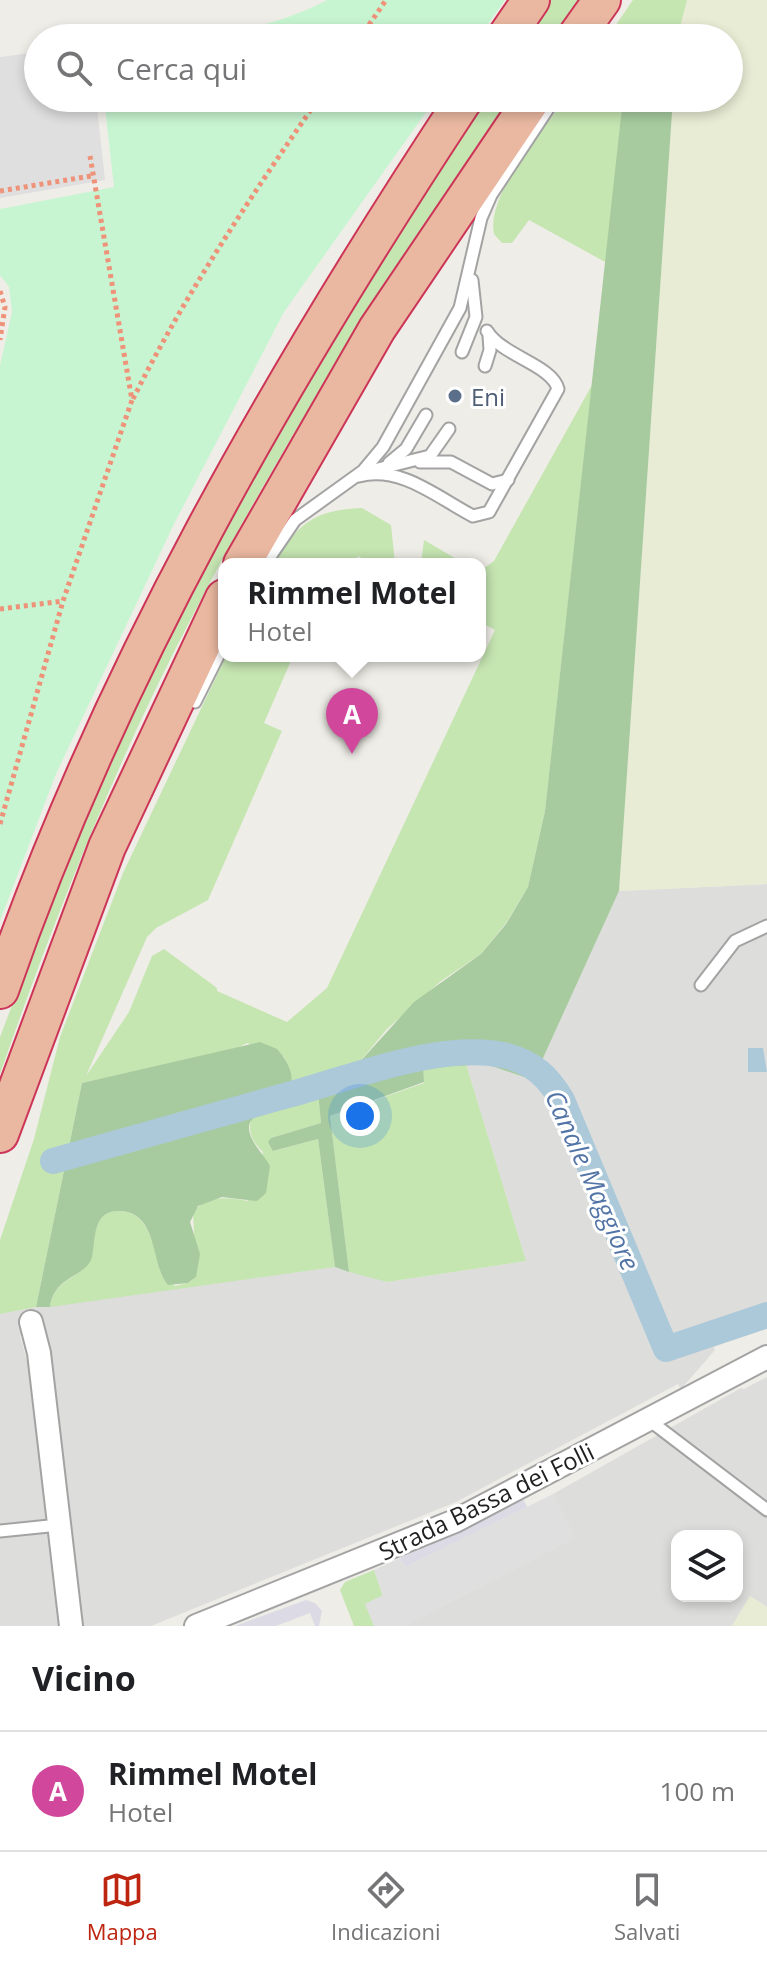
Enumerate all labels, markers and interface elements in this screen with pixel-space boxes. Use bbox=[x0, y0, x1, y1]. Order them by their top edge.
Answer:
search box bbox=[24, 24, 743, 112]
icon: search bbox=[52, 46, 96, 90]
text: Cerca qui bbox=[116, 48, 247, 89]
place label: Eni bbox=[471, 380, 505, 413]
marker: Eni bbox=[446, 387, 464, 405]
popup bbox=[218, 558, 486, 662]
text: Rimmel Motel bbox=[247, 572, 457, 613]
text: Hotel bbox=[247, 613, 313, 649]
pin: A bbox=[326, 688, 378, 754]
water label: Canale Maggiore bbox=[537, 1084, 649, 1276]
your location bbox=[340, 1096, 380, 1136]
street label: Strada Bassa dei Folli bbox=[373, 1434, 599, 1568]
map controls bbox=[671, 1530, 743, 1602]
button: layers bbox=[671, 1530, 743, 1602]
text: Vicino bbox=[32, 1655, 136, 1701]
text: Rimmel Motel bbox=[108, 1753, 317, 1794]
text: A bbox=[49, 1773, 67, 1809]
text: 100 m bbox=[660, 1773, 735, 1809]
text: Hotel bbox=[108, 1794, 173, 1830]
tab: Mappa bbox=[87, 1868, 158, 1946]
tab: Indicazioni bbox=[331, 1868, 441, 1946]
tab: Salvati bbox=[614, 1868, 680, 1946]

